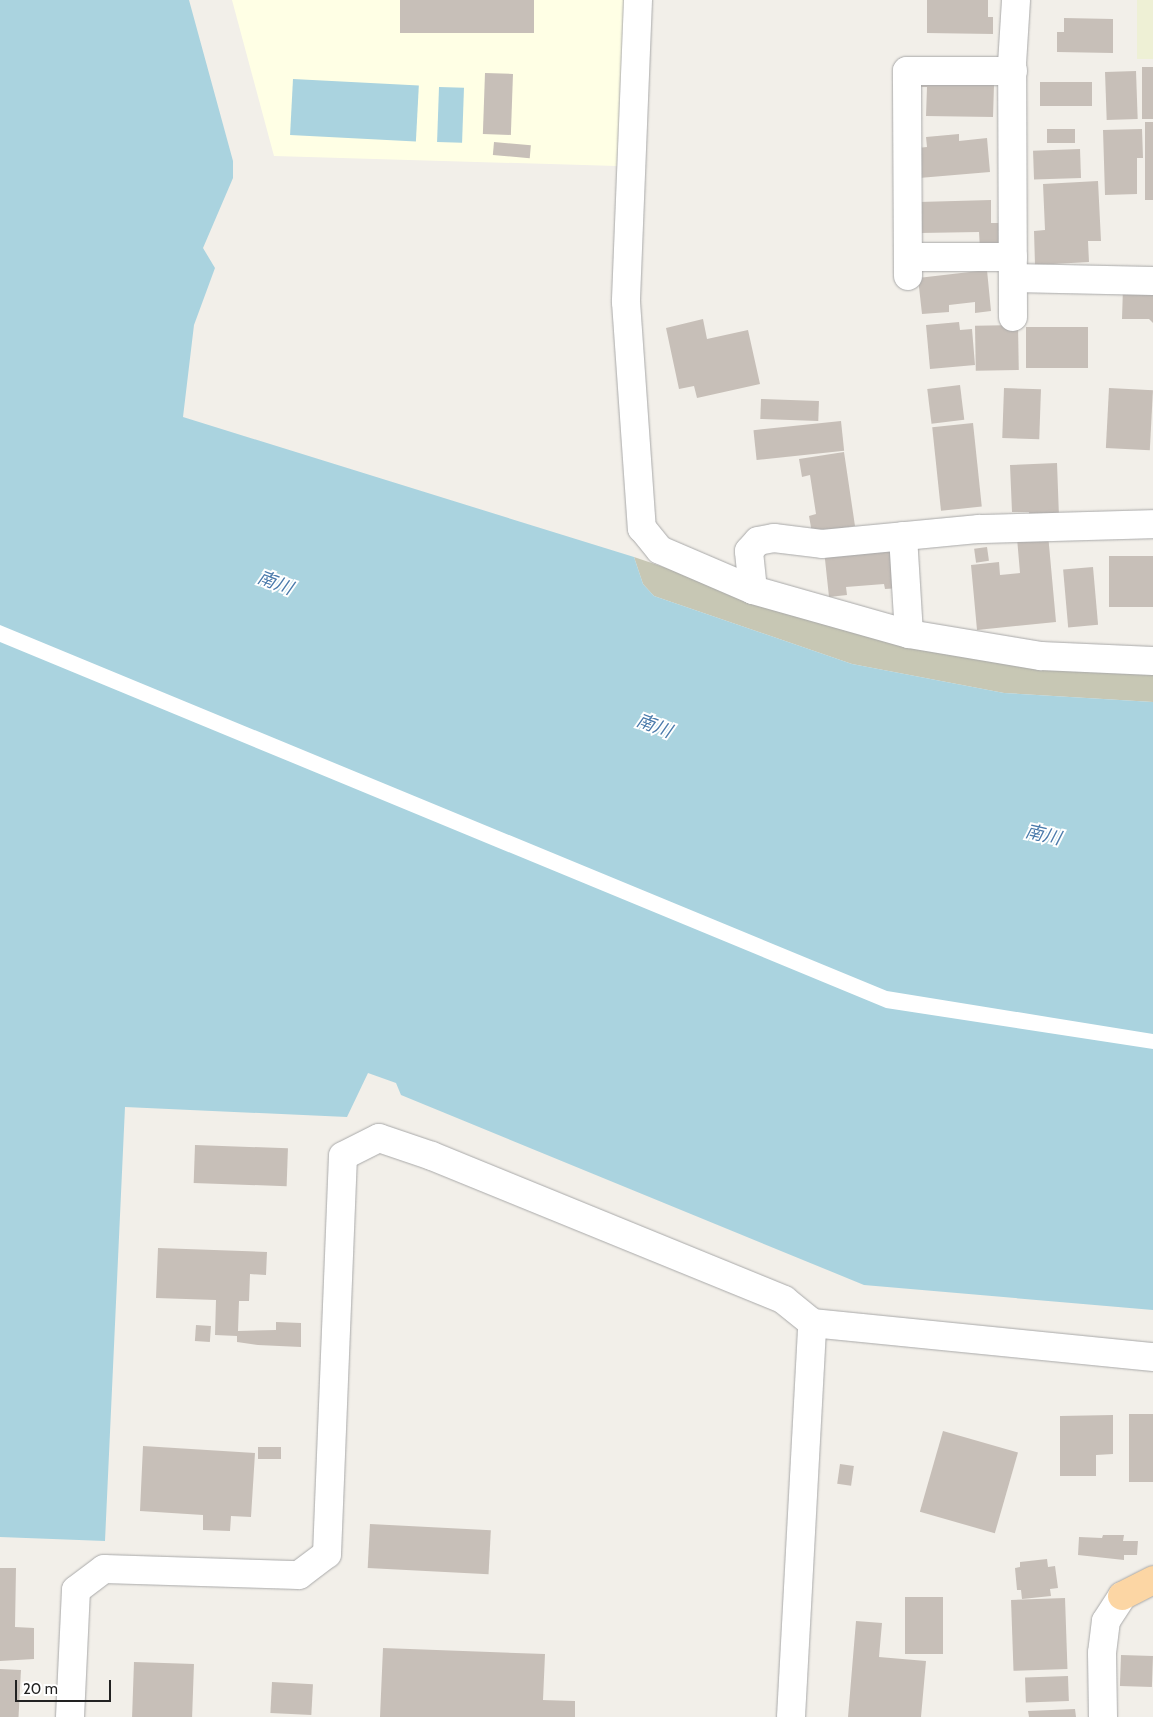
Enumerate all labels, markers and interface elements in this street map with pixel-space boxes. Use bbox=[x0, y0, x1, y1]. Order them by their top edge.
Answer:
water label: 南川 bbox=[254, 566, 296, 600]
water label: 南川 bbox=[633, 709, 675, 743]
water label: 南川 bbox=[1023, 820, 1063, 850]
scale bar bbox=[18, 1670, 114, 1702]
text: 20 m bbox=[23, 1680, 58, 1698]

